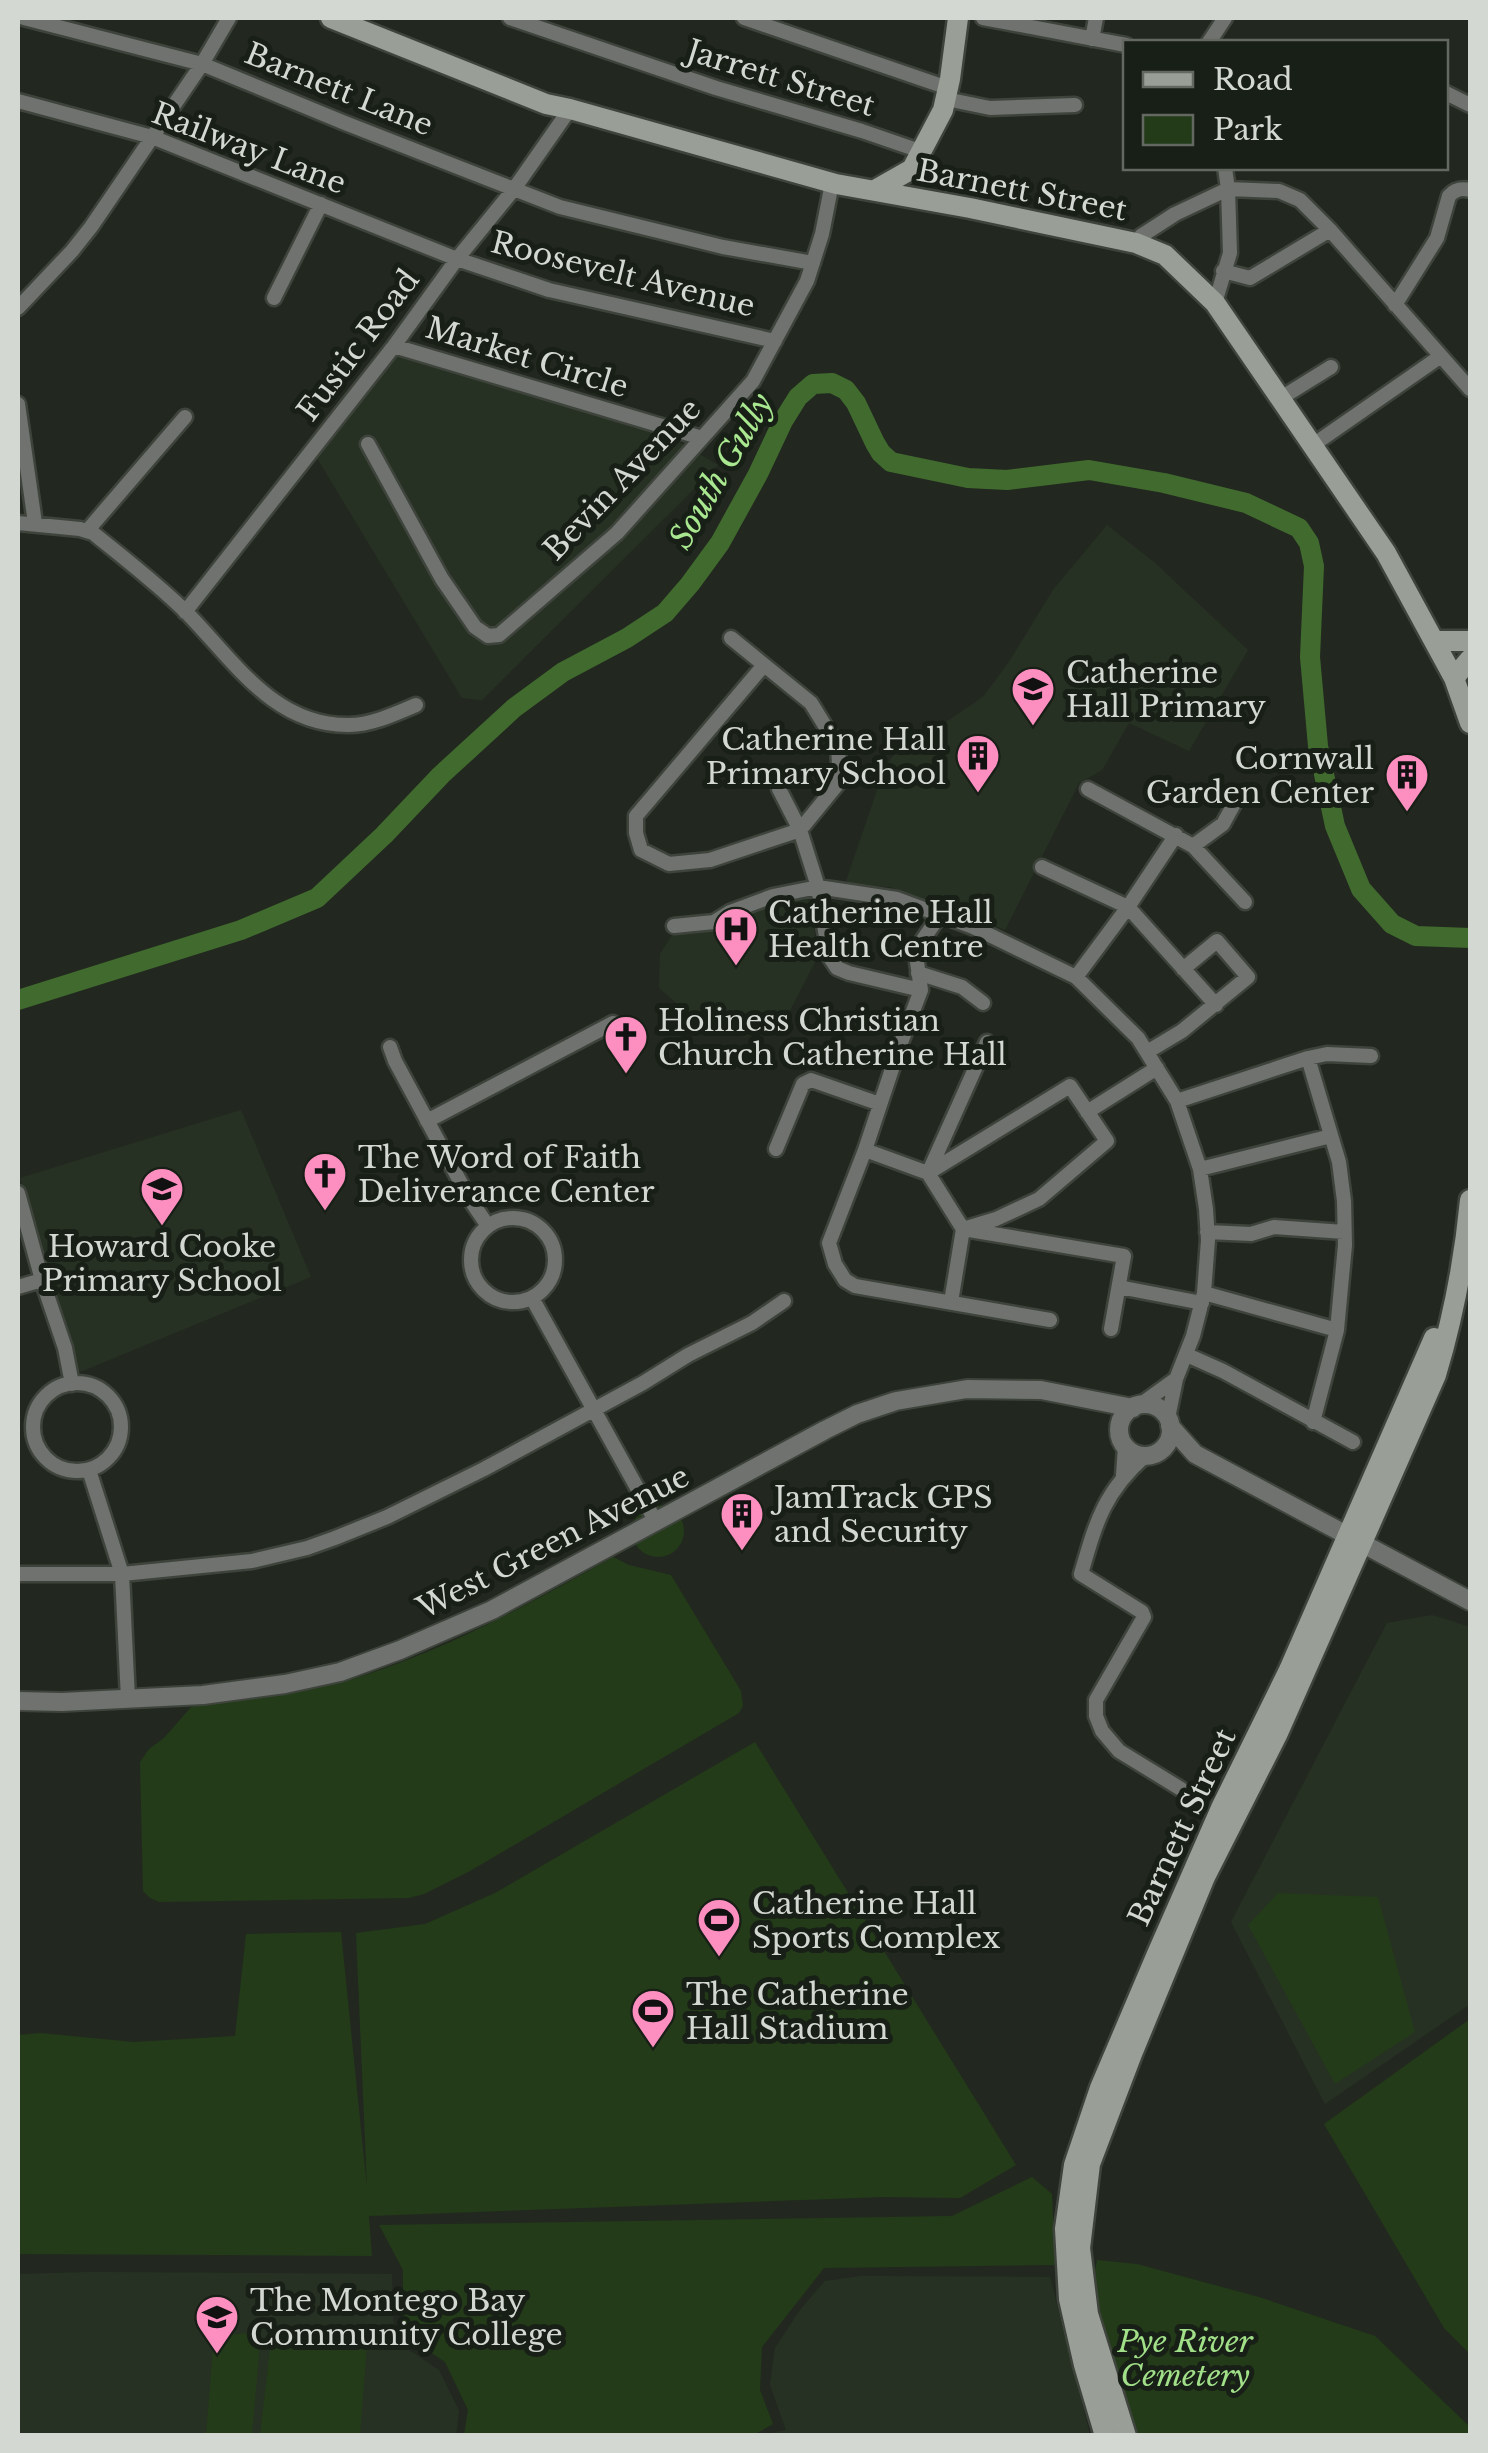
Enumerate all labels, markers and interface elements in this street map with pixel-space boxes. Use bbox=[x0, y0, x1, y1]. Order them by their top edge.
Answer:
street label: Jarrett Street bbox=[679, 31, 880, 124]
street label: Barnett Lane bbox=[240, 35, 438, 143]
legend bbox=[1123, 40, 1448, 170]
text: Road bbox=[1213, 61, 1293, 98]
street label: Railway Lane bbox=[147, 94, 351, 202]
text: Park bbox=[1213, 111, 1283, 148]
street label: Barnett Street bbox=[914, 151, 1131, 229]
street label: Roosevelt Avenue bbox=[487, 223, 759, 325]
street label: Fustic Road bbox=[289, 262, 427, 428]
street label: Market Circle bbox=[421, 309, 633, 405]
water label: South Gully bbox=[660, 385, 782, 556]
street label: Bevin Avenue bbox=[536, 390, 708, 568]
place label: Catherine Hall Primary bbox=[1066, 654, 1266, 725]
school or university icon: Catherine Hall Primary bbox=[1010, 666, 1056, 727]
place label: Catherine Hall Primary School bbox=[706, 721, 946, 792]
building icon: Catherine Hall Primary School bbox=[955, 733, 1001, 794]
place label: Cornwall Garden Center bbox=[1146, 740, 1375, 811]
building icon: Cornwall Garden Center bbox=[1384, 752, 1430, 813]
place label: Catherine Hall Health Centre bbox=[768, 894, 993, 965]
hospital icon: Catherine Hall Health Centre bbox=[713, 906, 759, 967]
place label: Holiness Christian Church Catherine Hall bbox=[658, 1002, 1007, 1073]
church icon: Holiness Christian Church Catherine Hall bbox=[603, 1014, 649, 1075]
place label: The Word of Faith Deliverance Center bbox=[358, 1139, 655, 1210]
church icon: The Word of Faith Deliverance Center bbox=[302, 1151, 348, 1212]
school or university icon: Howard Cooke Primary School bbox=[139, 1166, 185, 1227]
place label: Howard Cooke Primary School bbox=[42, 1228, 282, 1299]
street label: West Green Avenue bbox=[410, 1457, 695, 1627]
place label: JamTrack GPS and Security bbox=[770, 1479, 993, 1550]
building icon: JamTrack GPS and Security bbox=[719, 1491, 765, 1552]
street label: Barnett Street bbox=[1120, 1722, 1244, 1931]
place label: Catherine Hall Sports Complex bbox=[752, 1885, 1000, 1956]
sports icon: Catherine Hall Sports Complex bbox=[696, 1897, 742, 1958]
place label: The Catherine Hall Stadium bbox=[686, 1976, 909, 2047]
sports icon: The Catherine Hall Stadium bbox=[630, 1988, 676, 2049]
place label: The Montego Bay Community College bbox=[250, 2282, 563, 2353]
school or university icon: The Montego Bay Community College bbox=[194, 2294, 240, 2355]
park label: Pye River Cemetery bbox=[1117, 2323, 1254, 2394]

